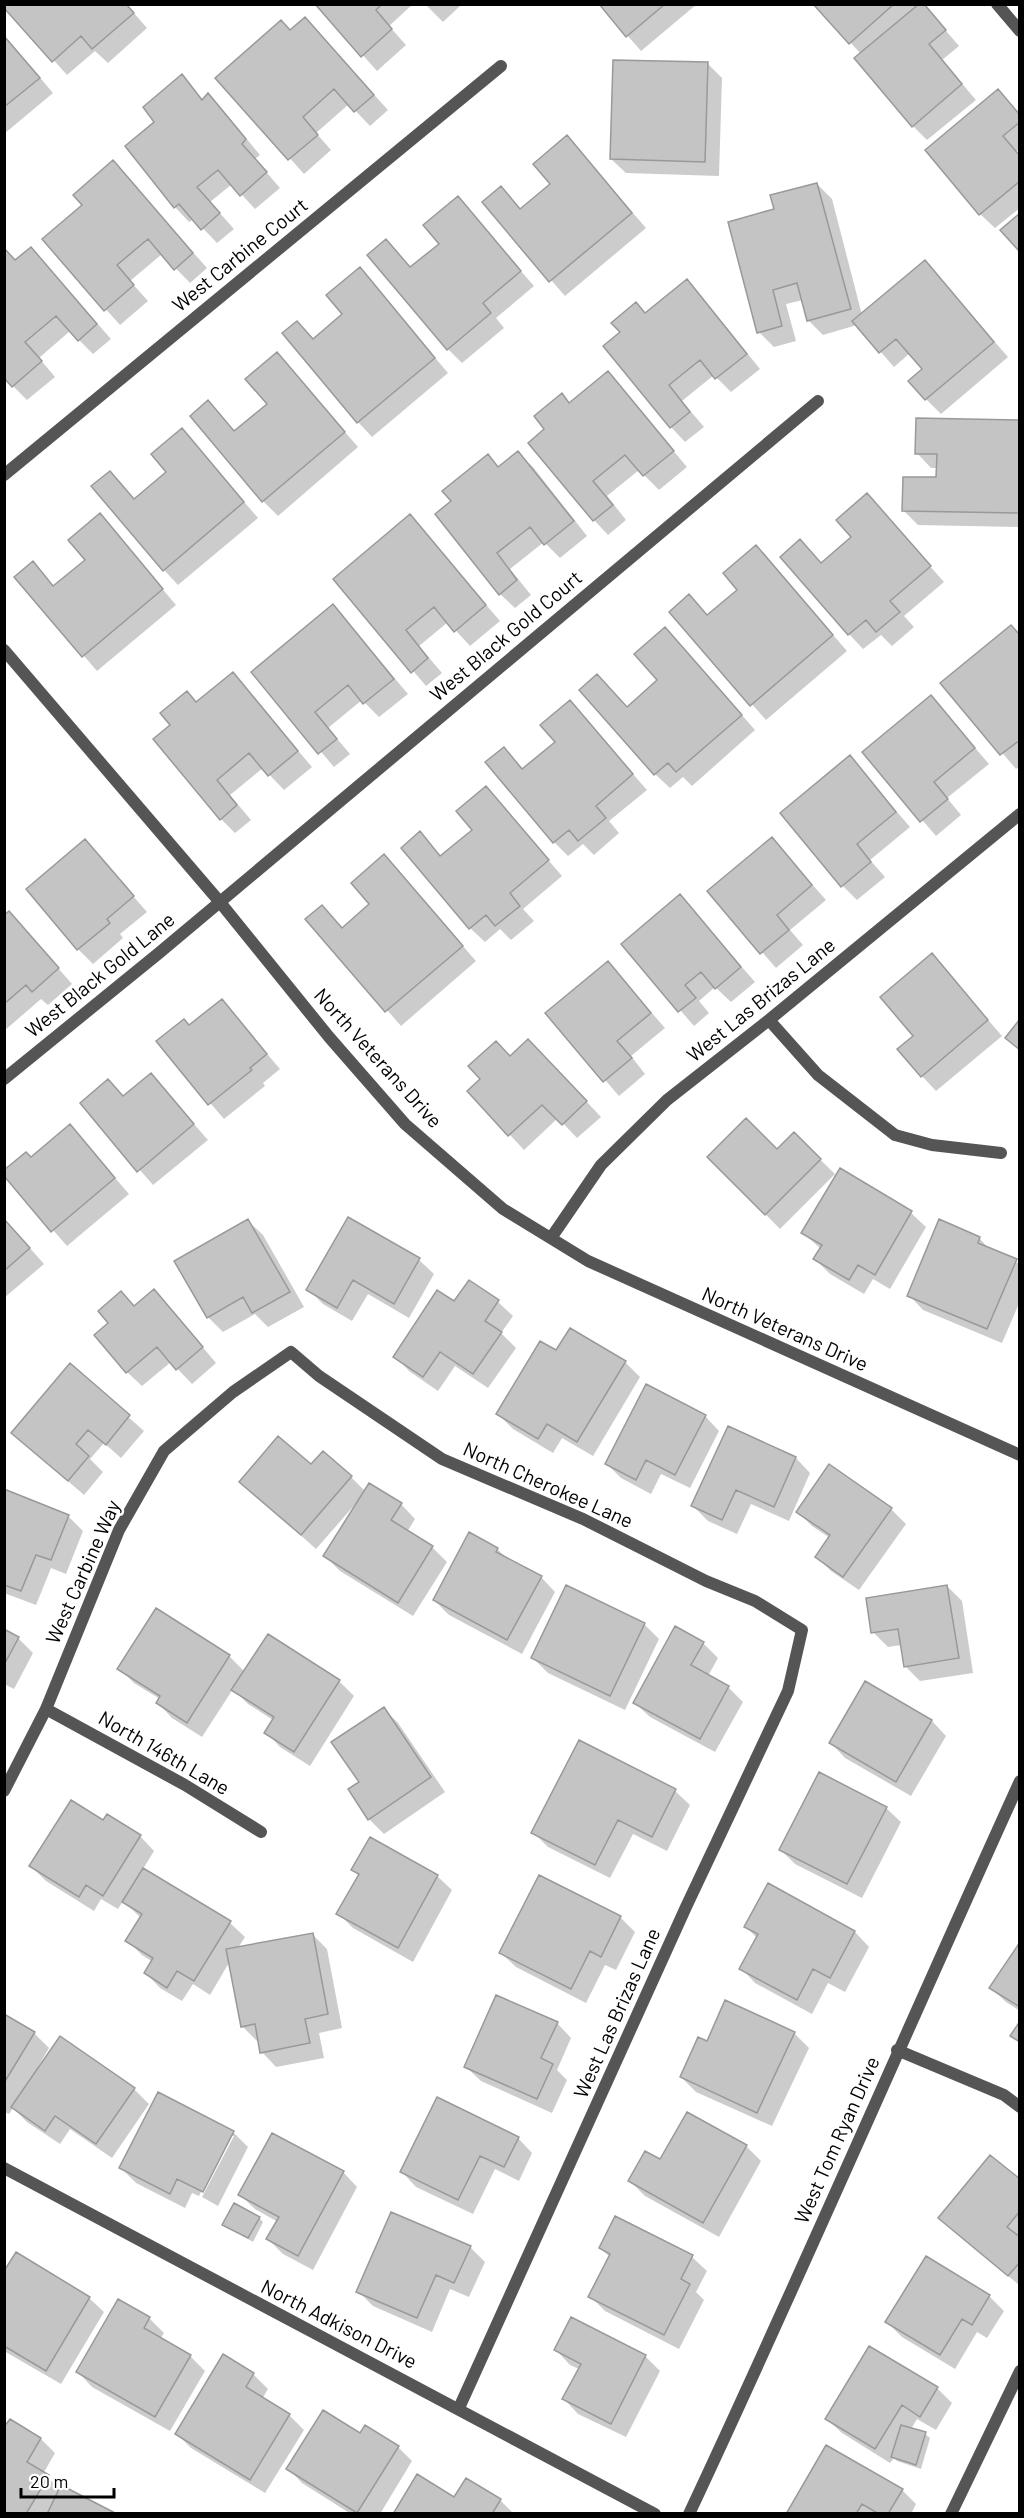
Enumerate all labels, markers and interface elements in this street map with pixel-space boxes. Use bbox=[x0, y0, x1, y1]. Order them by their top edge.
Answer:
street label: West Carbine Court bbox=[167, 192, 312, 316]
street label: West Black Gold Court bbox=[424, 565, 586, 706]
street label: West Black Gold Lane bbox=[20, 907, 179, 1042]
street label: West Las Brizas Lane bbox=[681, 932, 839, 1066]
street label: North Veterans Drive bbox=[310, 983, 448, 1132]
street label: North Veterans Drive bbox=[699, 1281, 872, 1376]
street label: North Cherokee Lane bbox=[460, 1436, 637, 1532]
street label: West Carbine Way bbox=[40, 1496, 125, 1647]
street label: North 146th Lane bbox=[95, 1705, 234, 1799]
street label: West Las Brizas Lane bbox=[568, 1924, 664, 2101]
street label: West Tom Ryan Drive bbox=[788, 2052, 884, 2227]
street label: North Adkison Drive bbox=[257, 2273, 421, 2373]
scale bar bbox=[21, 2461, 114, 2499]
text: 20 m bbox=[30, 2470, 68, 2492]

